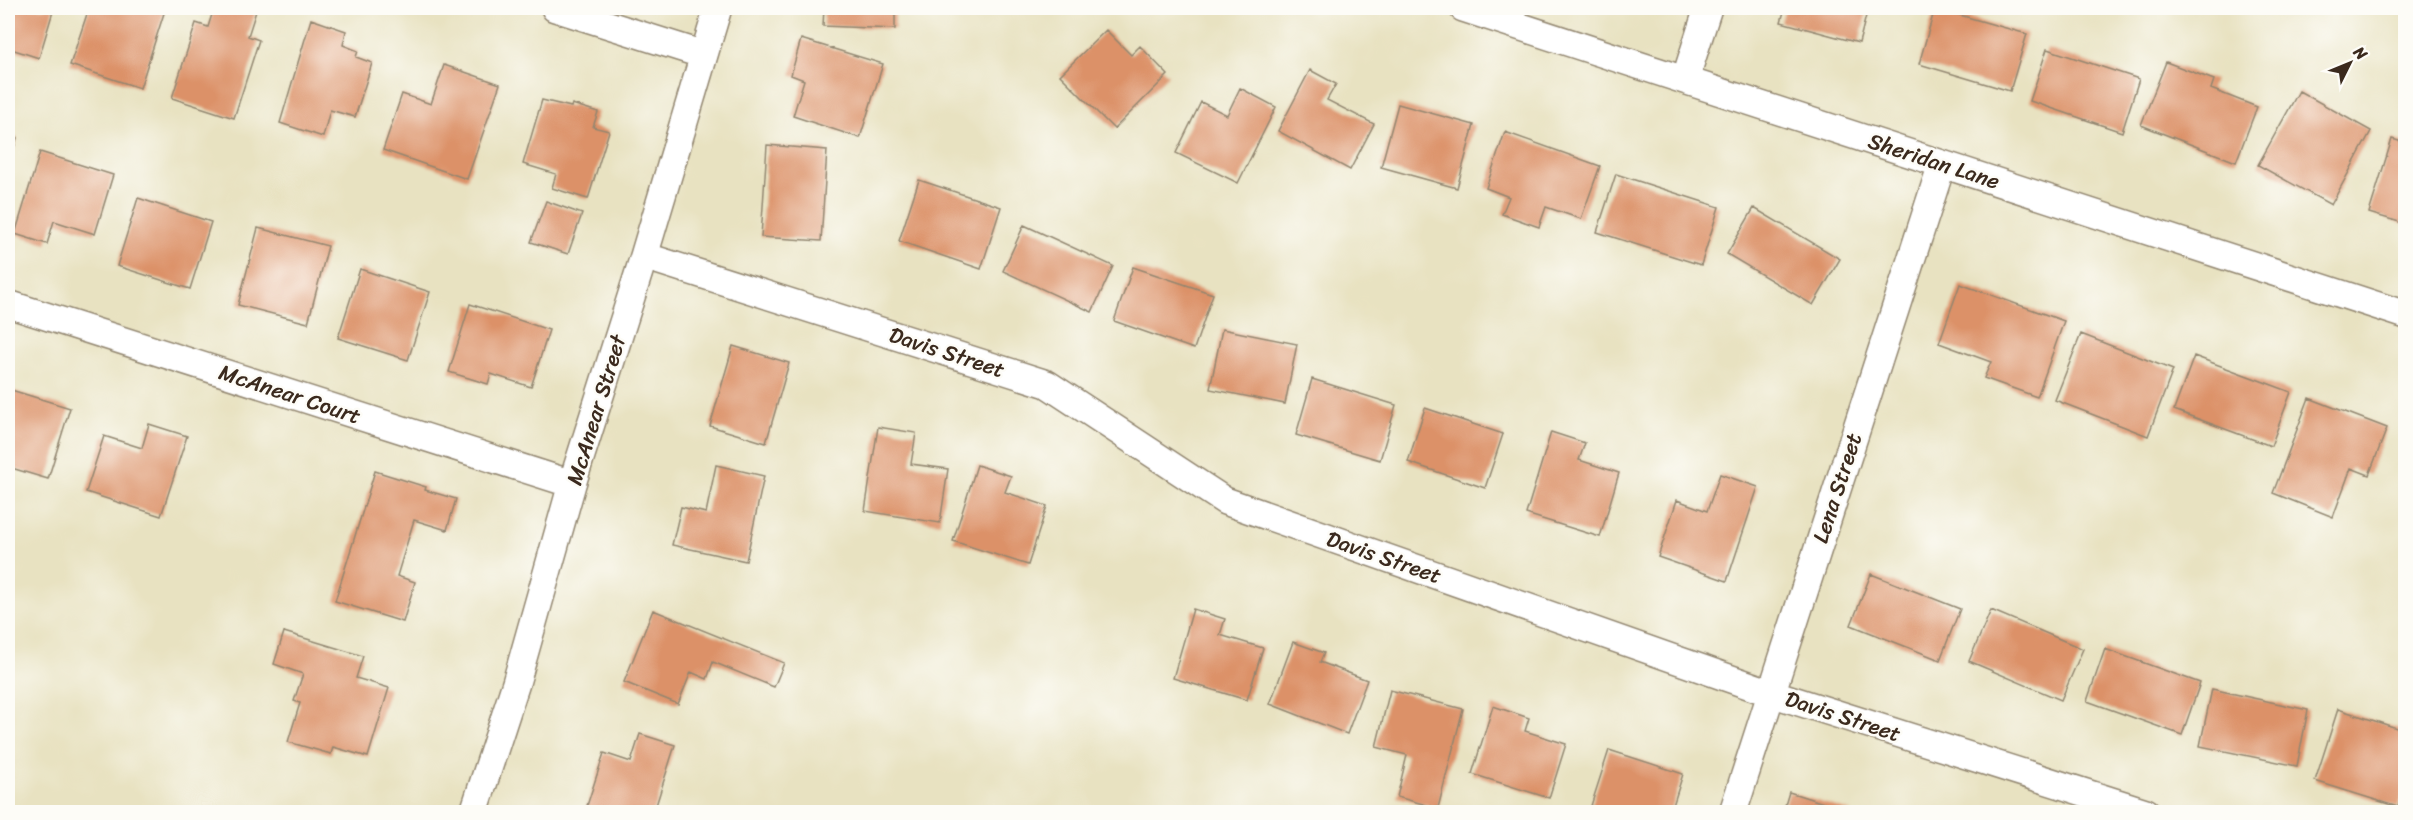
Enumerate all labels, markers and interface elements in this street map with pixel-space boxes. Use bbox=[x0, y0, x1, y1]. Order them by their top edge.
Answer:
north arrow bbox=[2320, 33, 2380, 93]
text: N bbox=[2346, 38, 2376, 68]
street label: Sheridan Lane bbox=[1863, 121, 2005, 201]
street label: Davis Street bbox=[884, 315, 1010, 389]
street label: McAnear Street bbox=[555, 329, 638, 490]
street label: McAnear Court bbox=[214, 353, 366, 435]
street label: Lena Street bbox=[1801, 427, 1873, 548]
street label: Davis Street bbox=[1321, 519, 1447, 595]
street label: Davis Street bbox=[1780, 679, 1906, 753]

